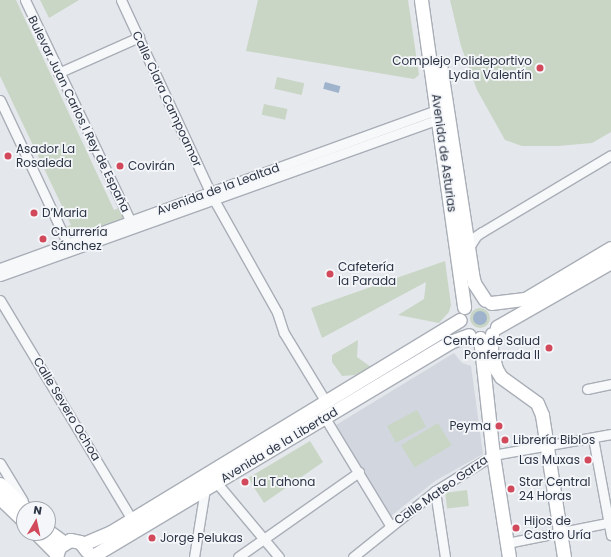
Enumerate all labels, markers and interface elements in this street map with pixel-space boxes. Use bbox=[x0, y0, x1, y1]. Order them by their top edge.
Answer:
street label: Bulevar Juan Carlos I Rey de España bbox=[25, 13, 133, 215]
street label: Calle Clara Campoamor bbox=[129, 29, 205, 169]
place label: Complejo Polideportivo Lydia Valentín bbox=[392, 54, 532, 82]
marker: Complejo Polideportivo Lydia Valentín bbox=[535, 63, 545, 73]
street label: Avenida de Asturias bbox=[429, 93, 459, 213]
place label: Asador La Rosaleda bbox=[16, 142, 75, 170]
marker: Asador La Rosaleda bbox=[3, 151, 13, 161]
place label: Covirán bbox=[128, 159, 175, 173]
street label: Avenida de la Lealtad bbox=[155, 160, 281, 218]
marker: Covirán bbox=[115, 161, 125, 171]
place label: D’Maria bbox=[42, 206, 87, 220]
marker: D’Maria bbox=[29, 208, 39, 218]
place label: Churrería Sánchez bbox=[51, 225, 108, 253]
marker: Churrería Sánchez bbox=[38, 234, 48, 244]
place label: Cafetería la Parada bbox=[338, 260, 396, 288]
marker: Cafetería la Parada bbox=[325, 269, 335, 279]
place label: Centro de Salud Ponferrada II bbox=[443, 334, 540, 362]
marker: Centro de Salud Ponferrada II bbox=[543, 342, 555, 354]
street label: Calle Severo Ochoa bbox=[30, 355, 104, 463]
street label: Avenida de la Libertad bbox=[218, 404, 340, 486]
place label: Peyma bbox=[449, 419, 491, 433]
marker: Peyma bbox=[494, 421, 504, 431]
place label: Librería Biblos bbox=[513, 433, 595, 447]
marker: Librería Biblos bbox=[500, 435, 510, 445]
street label: Calle Mateo Garza bbox=[392, 452, 490, 528]
place label: Las Muxas bbox=[519, 453, 580, 467]
marker: Las Muxas bbox=[583, 455, 593, 465]
place label: La Tahona bbox=[253, 475, 315, 489]
place label: Star Central 24 Horas bbox=[519, 475, 590, 503]
marker: La Tahona bbox=[240, 477, 250, 487]
marker: Star Central 24 Horas bbox=[506, 484, 516, 494]
north arrow bbox=[16, 501, 56, 541]
text: N bbox=[32, 502, 43, 519]
place label: Hijos de Castro Uría bbox=[524, 514, 591, 542]
marker: Hijos de Castro Uría bbox=[511, 523, 521, 533]
place label: Jorge Pelukas bbox=[160, 531, 243, 545]
marker: Jorge Pelukas bbox=[147, 533, 157, 543]

